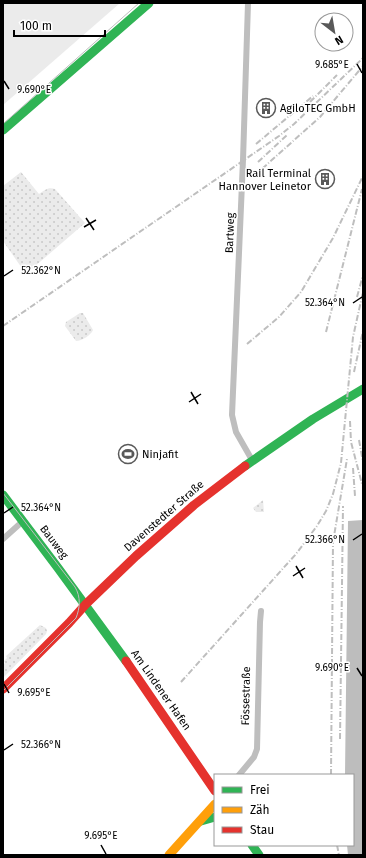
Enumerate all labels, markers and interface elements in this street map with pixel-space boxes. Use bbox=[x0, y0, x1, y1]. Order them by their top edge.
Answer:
scale bar bbox=[14, 12, 105, 38]
north arrow bbox=[314, 12, 354, 52]
text: 100 m bbox=[20, 19, 52, 33]
text: N bbox=[332, 33, 345, 48]
text: 9.685°E bbox=[315, 59, 349, 71]
text: 9.690°E bbox=[17, 84, 51, 96]
building icon: AgiloTEC GmbH bbox=[255, 97, 277, 119]
place label: AgiloTEC GmbH bbox=[280, 102, 356, 115]
place label: Rail Terminal Hannover Leinetor bbox=[219, 167, 312, 193]
building icon: Rail Terminal Hannover Leinetor bbox=[314, 168, 336, 190]
street label: Bartweg bbox=[223, 212, 237, 253]
text: 52.362°N bbox=[21, 265, 61, 277]
text: 52.364°N bbox=[305, 297, 345, 309]
sports icon: Ninjafit bbox=[117, 443, 139, 465]
place label: Ninjafit bbox=[142, 448, 178, 461]
street label: Davenstedter Straße bbox=[121, 478, 207, 554]
text: 52.364°N bbox=[21, 502, 61, 514]
street label: Bauweg bbox=[37, 523, 71, 562]
text: 52.366°N bbox=[305, 534, 345, 546]
street label: Am Lindener Hafen bbox=[128, 647, 194, 733]
text: 9.690°E bbox=[315, 662, 349, 674]
street label: Fössestraße bbox=[239, 666, 253, 726]
text: 9.695°E bbox=[17, 687, 51, 699]
text: 52.366°N bbox=[21, 739, 61, 751]
legend bbox=[214, 774, 354, 846]
text: Frei bbox=[250, 783, 270, 797]
text: Zäh bbox=[250, 803, 270, 817]
text: Stau bbox=[250, 823, 274, 837]
text: 9.695°E bbox=[84, 830, 118, 842]

